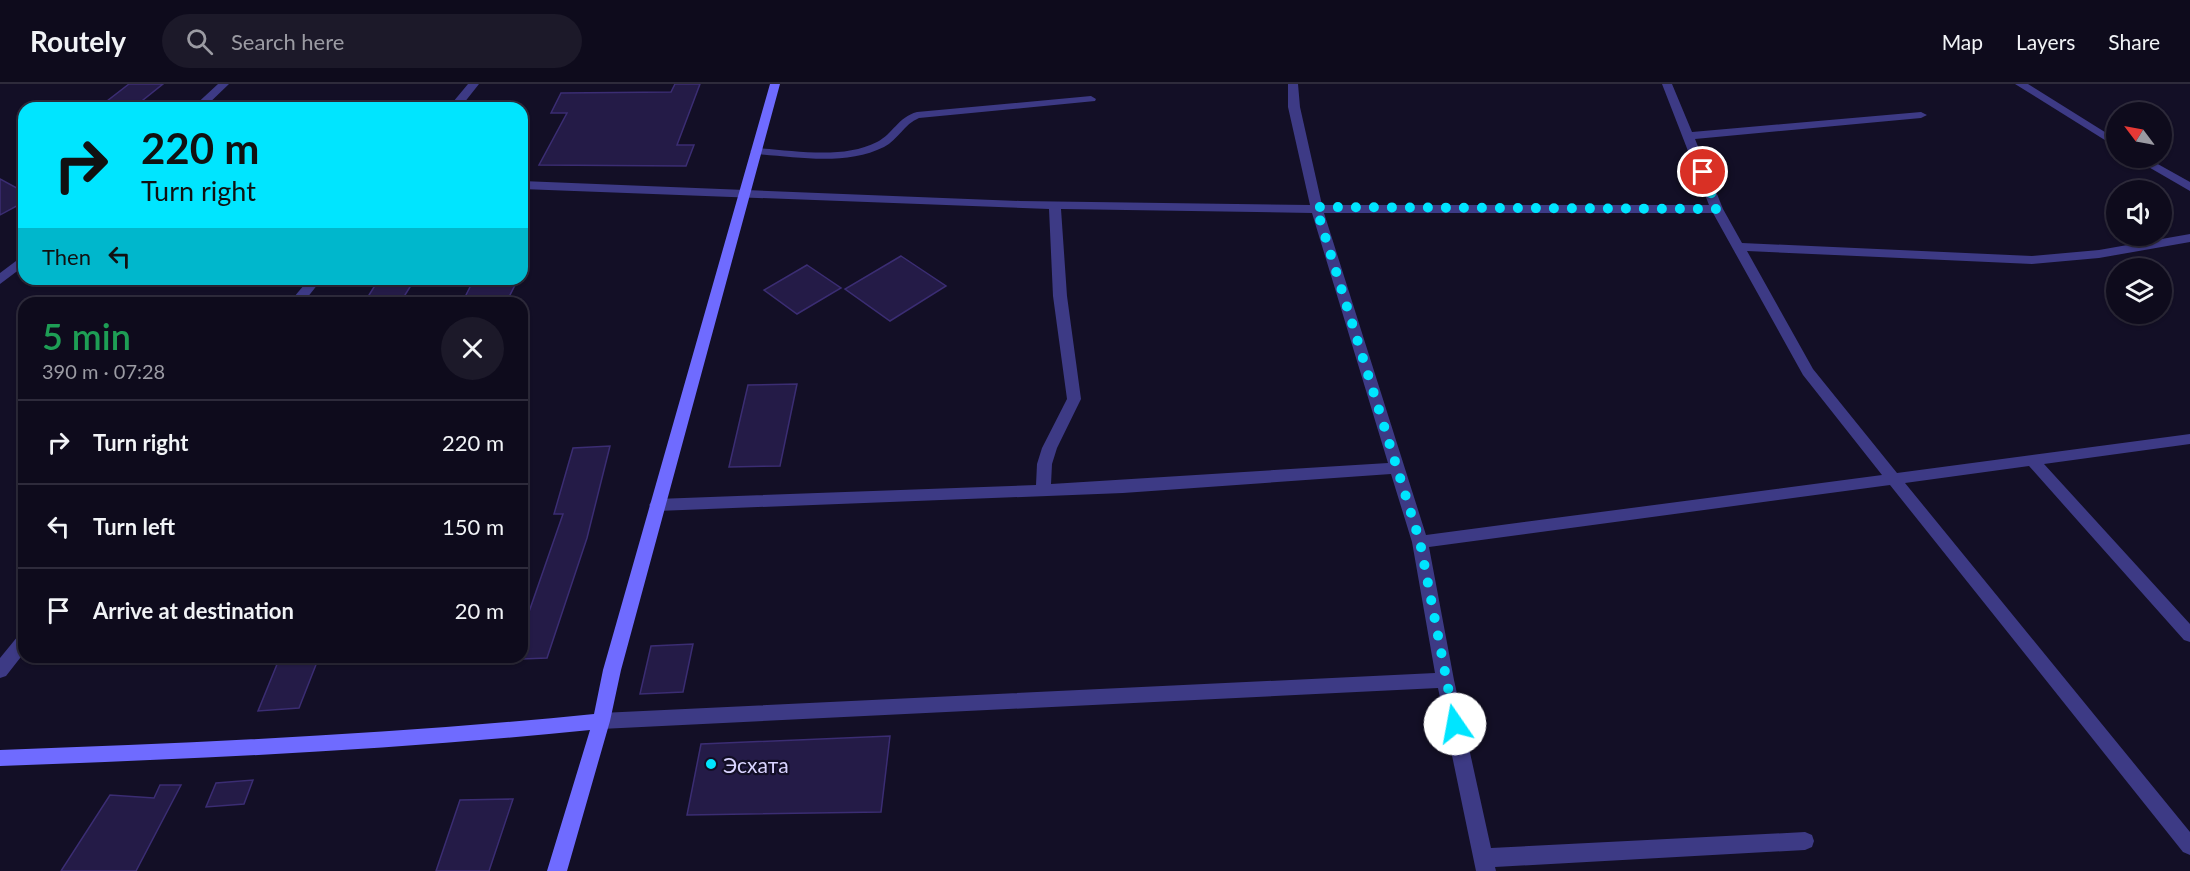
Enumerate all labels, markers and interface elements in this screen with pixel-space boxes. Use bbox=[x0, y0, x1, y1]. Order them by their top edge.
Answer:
search box bbox=[162, 14, 582, 68]
text: Routely bbox=[30, 24, 126, 58]
icon: search bbox=[183, 25, 216, 58]
text: Search here bbox=[231, 28, 344, 55]
text: Map bbox=[1942, 29, 1983, 54]
text: Layers bbox=[2016, 29, 2075, 54]
text: Share bbox=[2108, 29, 2160, 54]
north arrow bbox=[2106, 102, 2172, 168]
map controls bbox=[2106, 102, 2172, 324]
text: 220 m bbox=[141, 123, 259, 173]
icon: right bbox=[42, 126, 120, 204]
pin bbox=[1677, 146, 1728, 197]
icon: arrive bbox=[1686, 155, 1719, 188]
text: Turn right bbox=[141, 174, 256, 207]
button: sound bbox=[2106, 180, 2172, 246]
icon: left bbox=[103, 240, 136, 273]
text: Then bbox=[42, 243, 91, 270]
button: layers bbox=[2106, 258, 2172, 324]
text: 5 min bbox=[42, 314, 131, 358]
button: close bbox=[441, 317, 504, 380]
text: 390 m · 07:28 bbox=[42, 359, 165, 383]
icon: right bbox=[42, 426, 75, 459]
text: Turn right bbox=[93, 429, 188, 456]
text: 220 m bbox=[442, 429, 504, 456]
icon: left bbox=[42, 510, 75, 543]
text: Turn left bbox=[93, 513, 175, 540]
text: 150 m bbox=[442, 513, 504, 540]
icon: arrive bbox=[42, 594, 75, 627]
text: Arrive at destination bbox=[93, 597, 294, 624]
text: 20 m bbox=[455, 597, 504, 624]
position arrow bbox=[1423, 692, 1487, 756]
place label: Эсхата bbox=[723, 752, 789, 777]
marker: Эсхата bbox=[704, 757, 718, 771]

